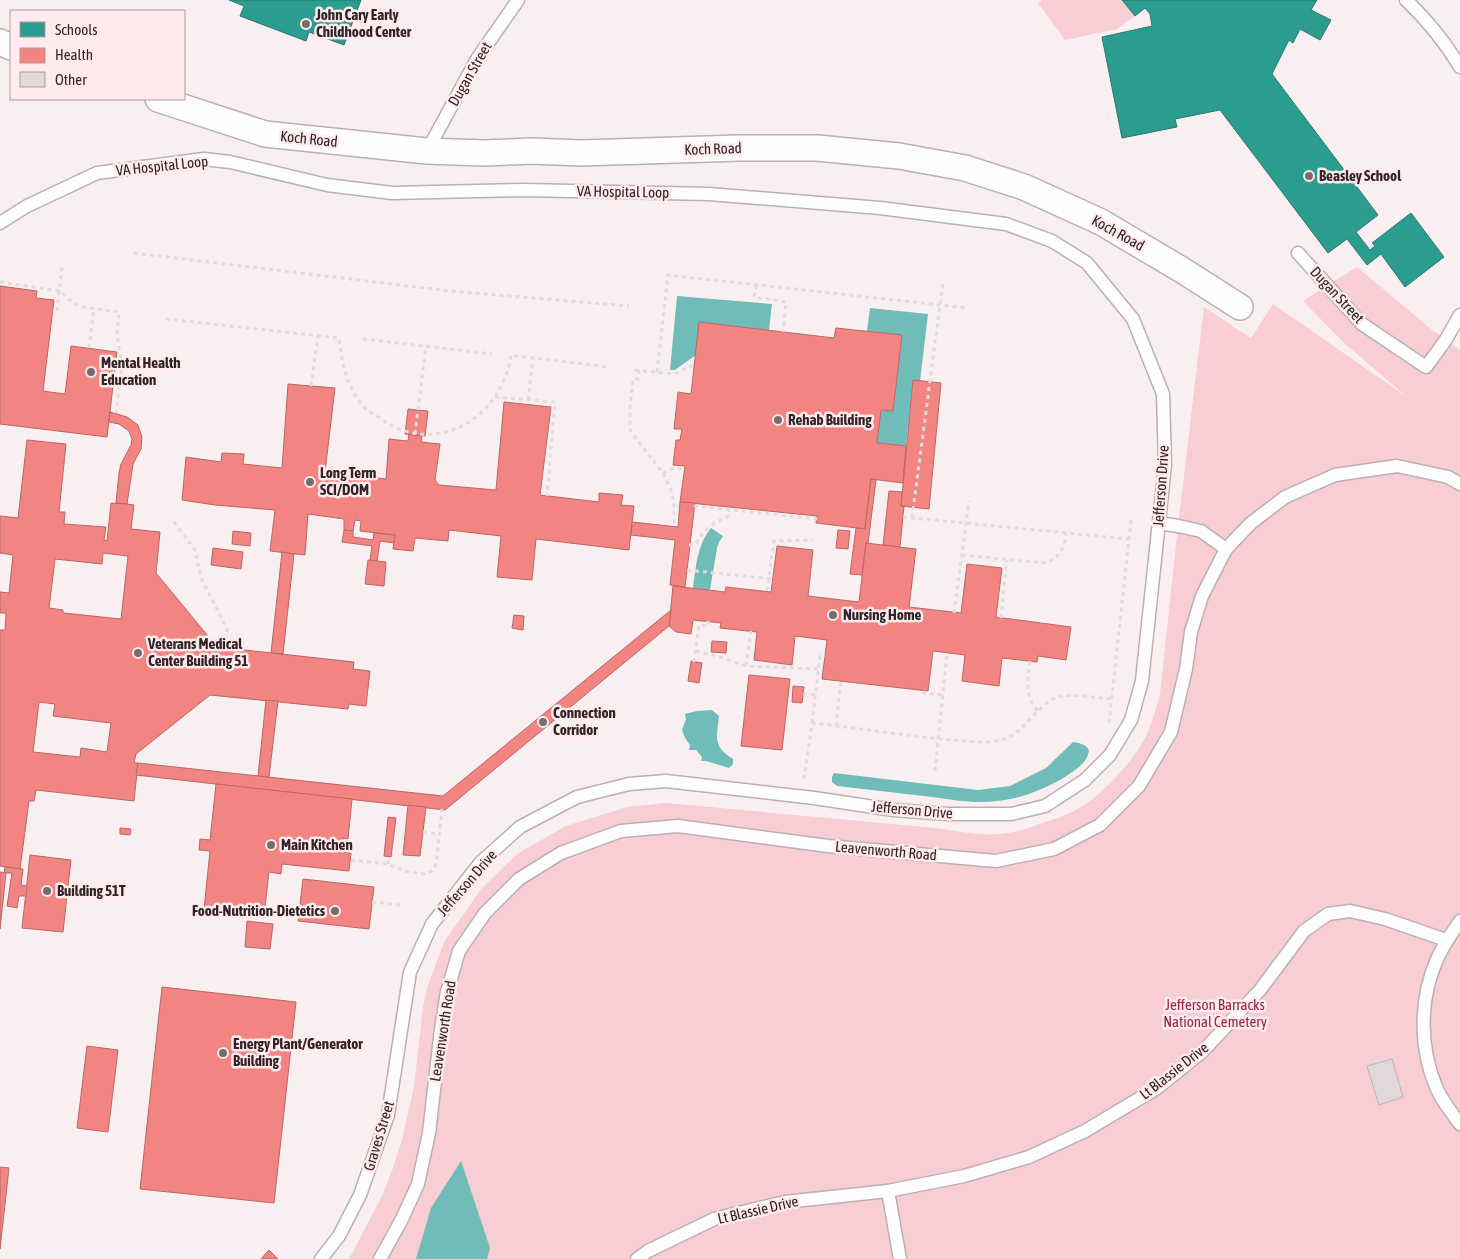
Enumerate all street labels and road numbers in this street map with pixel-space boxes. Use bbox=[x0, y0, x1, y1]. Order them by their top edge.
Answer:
street label: Dugan Street bbox=[444, 39, 495, 109]
street label: Koch Road bbox=[280, 127, 339, 150]
street label: Koch Road bbox=[684, 139, 742, 158]
street label: VA Hospital Loop bbox=[115, 152, 209, 179]
street label: VA Hospital Loop bbox=[577, 182, 669, 201]
street label: Koch Road bbox=[1089, 211, 1148, 254]
street label: Dugan Street bbox=[1307, 263, 1368, 326]
street label: Jefferson Drive bbox=[1149, 444, 1172, 527]
street label: Jefferson Drive bbox=[871, 797, 954, 822]
street label: Leavenworth Road bbox=[834, 838, 938, 863]
street label: Jefferson Drive bbox=[433, 846, 500, 919]
street label: Leavenworth Road bbox=[426, 979, 459, 1083]
street label: Lt Blassie Drive bbox=[1136, 1038, 1211, 1103]
street label: Graves Street bbox=[360, 1099, 397, 1173]
street label: Lt Blassie Drive bbox=[716, 1192, 800, 1227]

